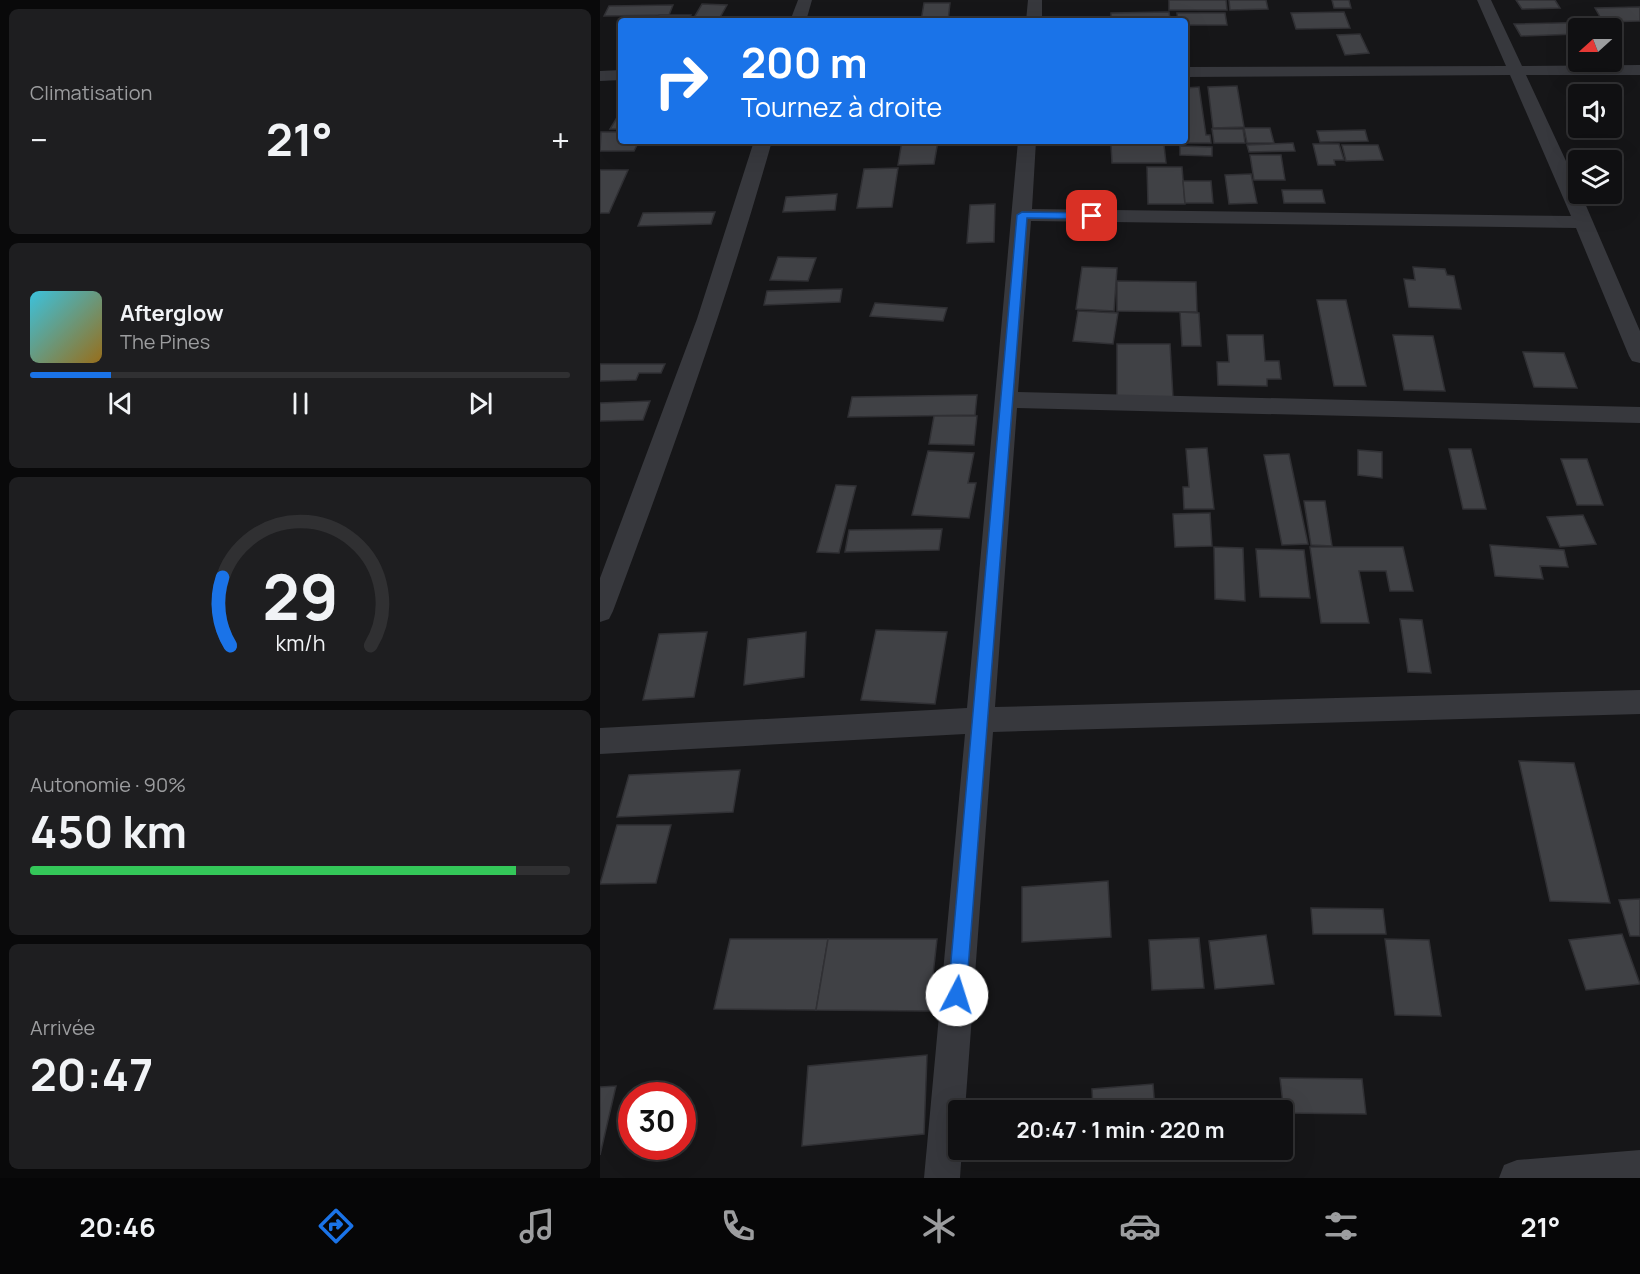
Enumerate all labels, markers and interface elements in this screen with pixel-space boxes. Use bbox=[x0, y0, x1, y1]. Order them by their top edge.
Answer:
north arrow bbox=[1568, 18, 1622, 72]
map controls bbox=[1568, 18, 1622, 204]
text: 200 m bbox=[741, 33, 867, 91]
icon: right bbox=[642, 42, 720, 120]
text: Climatisation bbox=[30, 79, 152, 106]
button: sound bbox=[1568, 84, 1622, 138]
text: Tournez à droite bbox=[741, 88, 942, 125]
text: 21° bbox=[266, 108, 333, 170]
text: − bbox=[30, 117, 48, 162]
text: + bbox=[551, 117, 570, 162]
button: layers bbox=[1568, 150, 1622, 204]
pin bbox=[1066, 190, 1117, 241]
icon: arrive bbox=[1075, 199, 1108, 232]
text: Afterglow bbox=[120, 298, 224, 328]
text: The Pines bbox=[120, 328, 210, 355]
icon: previous bbox=[104, 387, 137, 420]
icon: pause bbox=[284, 387, 317, 420]
icon: next bbox=[464, 387, 497, 420]
text: 29 bbox=[262, 553, 338, 639]
text: km/h bbox=[275, 628, 325, 657]
text: Autonomie · 90% bbox=[30, 771, 186, 798]
text: 450 km bbox=[30, 800, 187, 862]
position arrow bbox=[925, 963, 989, 1027]
text: Arrivée bbox=[30, 1014, 95, 1041]
text: 20:47 bbox=[30, 1043, 153, 1105]
speed limit sign: 30 bbox=[618, 1082, 696, 1160]
text: 20:47 · 1 min · 220 m bbox=[1016, 1115, 1225, 1145]
icon: directions bbox=[315, 1205, 357, 1247]
icon: music bbox=[516, 1205, 558, 1247]
icon: phone bbox=[717, 1205, 759, 1247]
icon: climate bbox=[918, 1205, 960, 1247]
icon: car bbox=[1119, 1205, 1161, 1247]
icon: filters bbox=[1320, 1205, 1362, 1247]
text: 20:46 bbox=[79, 1208, 156, 1245]
text: 21° bbox=[1520, 1208, 1561, 1245]

